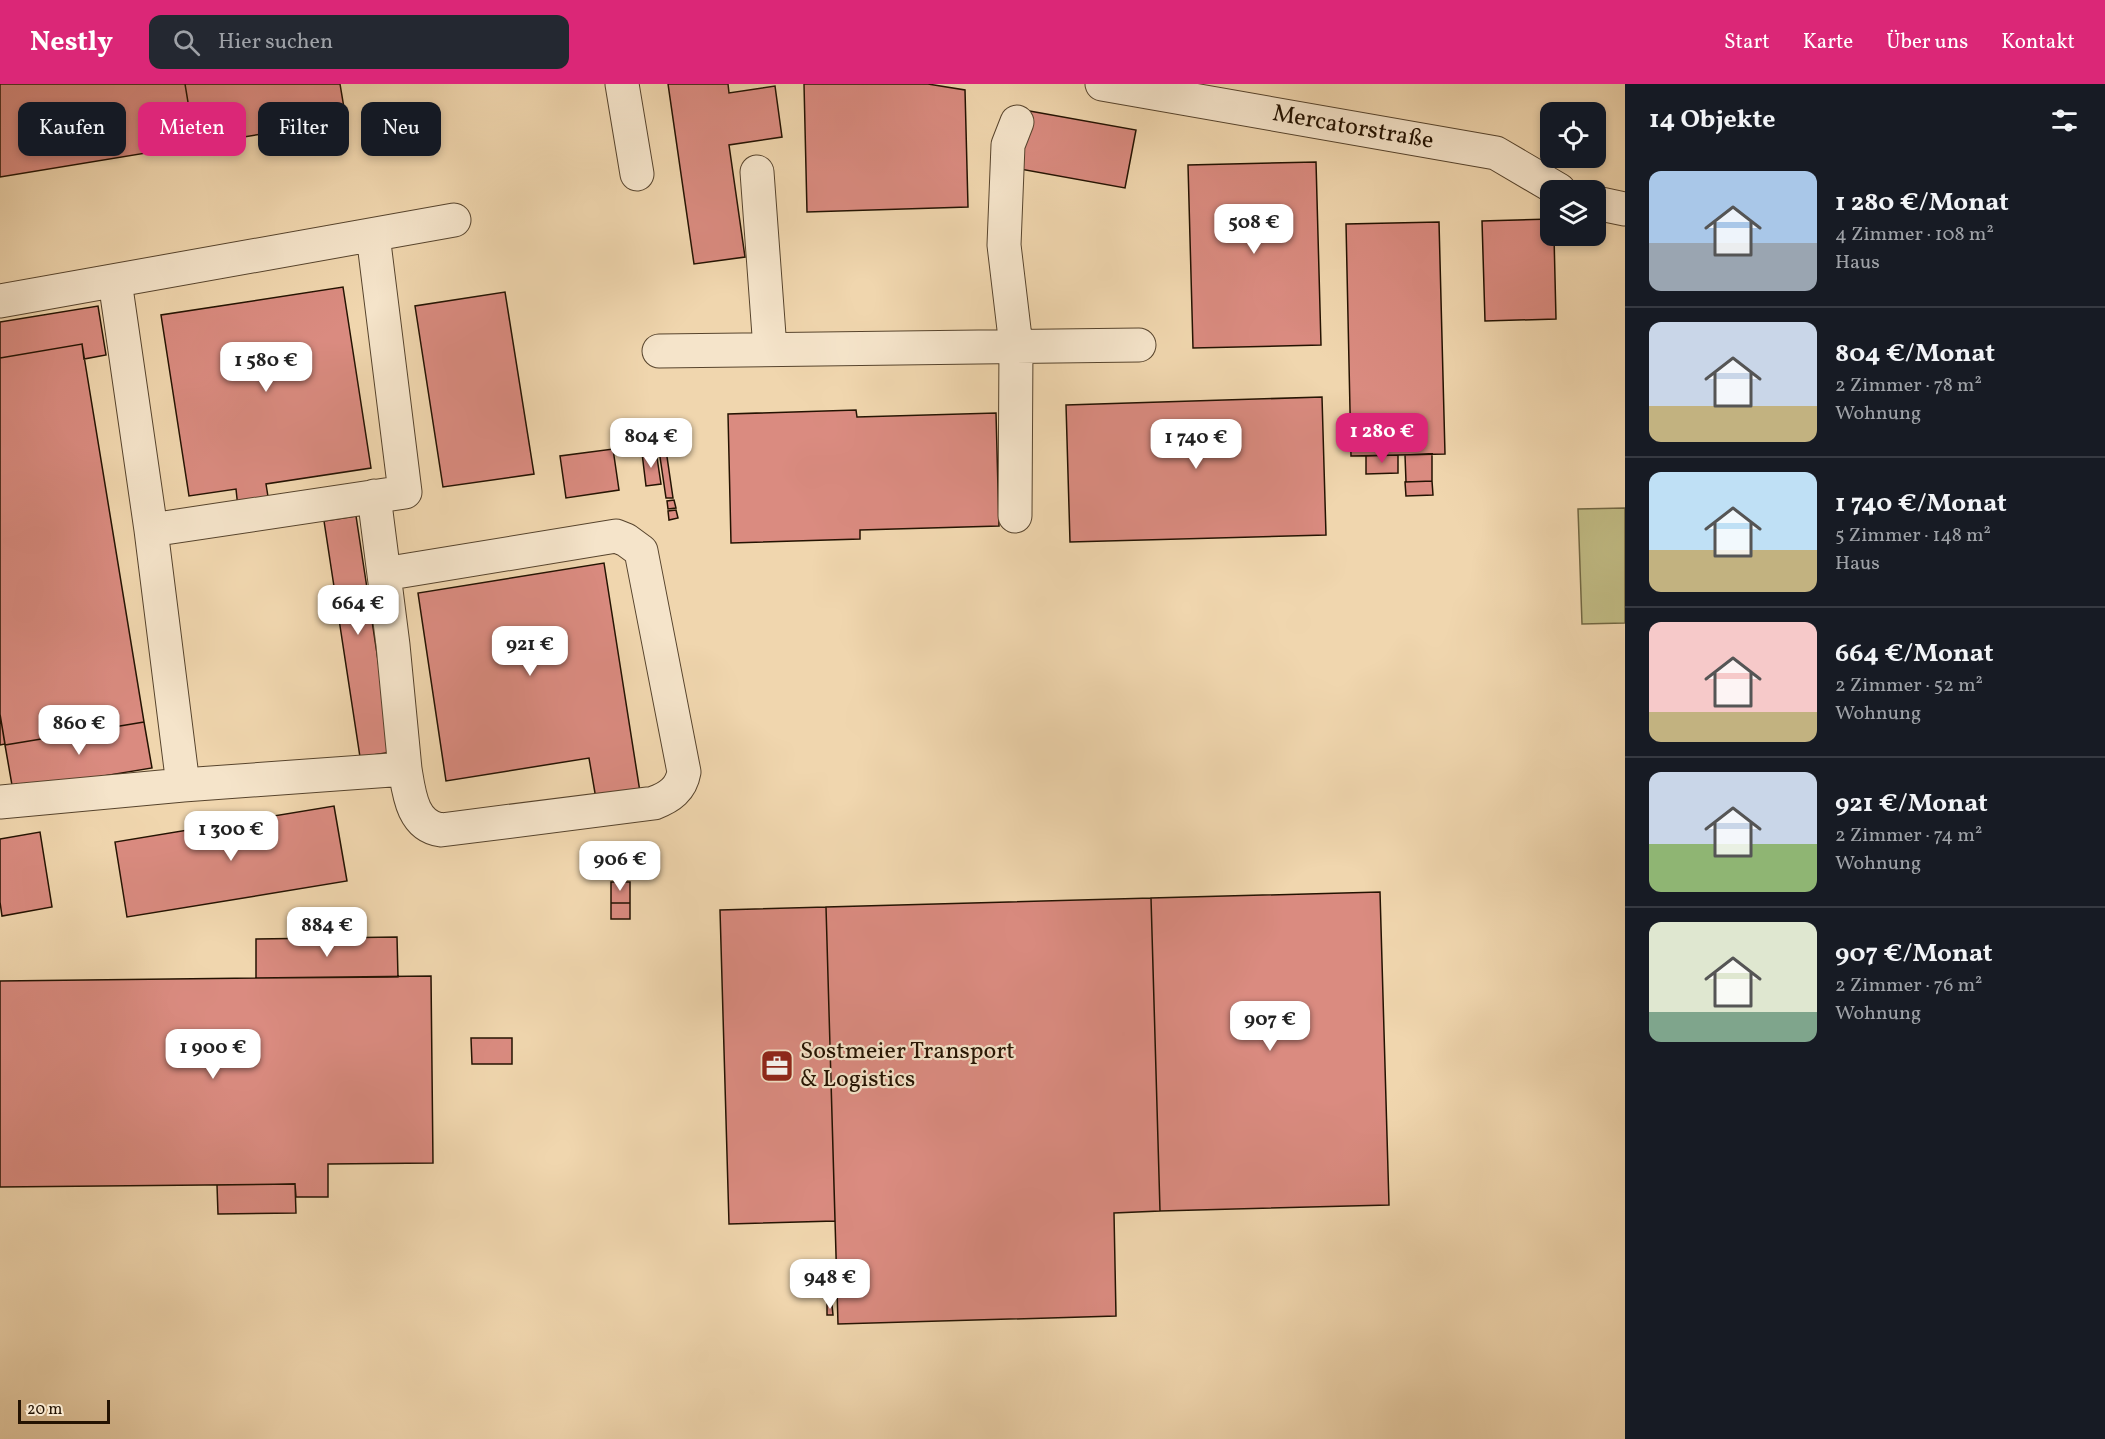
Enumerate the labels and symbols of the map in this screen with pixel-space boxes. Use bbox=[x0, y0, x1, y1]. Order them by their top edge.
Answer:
street label: Mercatorstraße bbox=[1270, 97, 1436, 159]
pin: 508 € bbox=[1212, 204, 1296, 255]
pin: 1 580 € bbox=[211, 342, 321, 393]
pin: 1 280 € bbox=[1327, 413, 1437, 464]
pin: 804 € bbox=[609, 418, 693, 469]
pin: 1 740 € bbox=[1141, 419, 1251, 470]
pin: 664 € bbox=[316, 585, 400, 636]
pin: 921 € bbox=[488, 626, 572, 677]
pin: 860 € bbox=[37, 705, 121, 756]
pin: 1 300 € bbox=[176, 811, 286, 862]
pin: 906 € bbox=[578, 841, 662, 892]
pin: 884 € bbox=[285, 907, 369, 958]
pin: 907 € bbox=[1228, 1001, 1312, 1052]
pin: 1 900 € bbox=[158, 1029, 268, 1080]
place label: Sostmeier Transport & Logistics bbox=[800, 1035, 1015, 1097]
office icon: Sostmeier Transport & Logistics bbox=[759, 1048, 795, 1084]
pin: 948 € bbox=[788, 1259, 872, 1310]
scale bar bbox=[18, 1397, 110, 1424]

